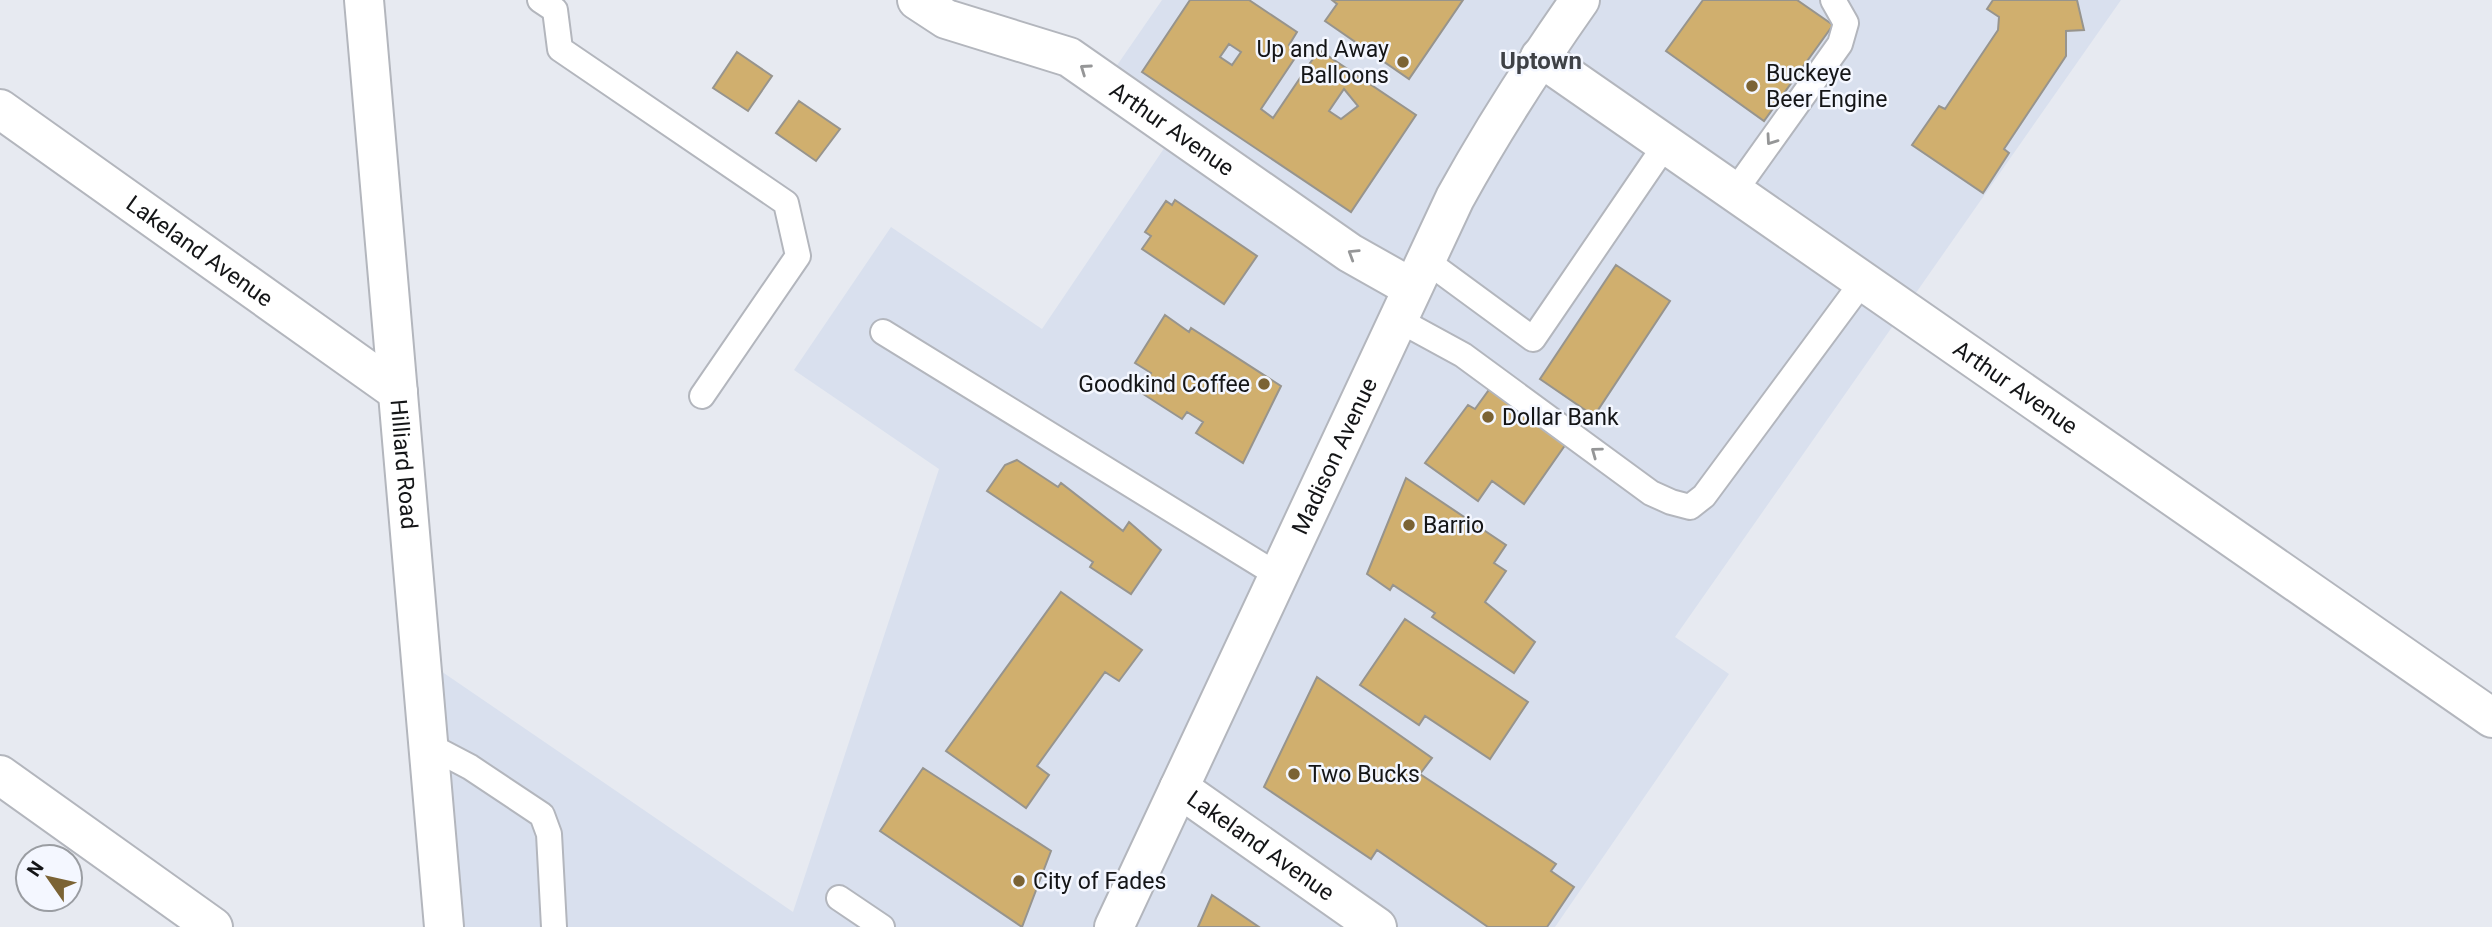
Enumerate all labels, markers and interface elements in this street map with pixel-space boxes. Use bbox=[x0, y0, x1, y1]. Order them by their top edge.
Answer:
place label: Up and Away Balloons bbox=[1256, 36, 1389, 89]
district label: Uptown bbox=[1500, 47, 1582, 75]
marker: Up and Away Balloons bbox=[1395, 54, 1411, 70]
place label: Buckeye Beer Engine bbox=[1766, 60, 1887, 113]
one-way arrow bbox=[1080, 65, 1093, 77]
street label: Arthur Avenue bbox=[1105, 77, 1239, 182]
marker: Buckeye Beer Engine bbox=[1744, 78, 1760, 94]
one-way arrow bbox=[1767, 132, 1779, 145]
street label: Lakeland Avenue bbox=[121, 190, 278, 313]
one-way arrow bbox=[1347, 249, 1360, 262]
street label: Arthur Avenue bbox=[1948, 335, 2083, 440]
place label: Goodkind Coffee bbox=[1078, 371, 1250, 398]
street label: Madison Avenue bbox=[1287, 374, 1383, 539]
marker: Goodkind Coffee bbox=[1256, 376, 1272, 392]
street label: Hilliard Road bbox=[385, 398, 423, 530]
place label: Dollar Bank bbox=[1502, 404, 1619, 431]
marker: Dollar Bank bbox=[1480, 409, 1496, 425]
one-way arrow bbox=[1591, 448, 1604, 461]
place label: Barrio bbox=[1423, 512, 1484, 539]
marker: Barrio bbox=[1401, 517, 1417, 533]
place label: Two Bucks bbox=[1308, 761, 1420, 788]
marker: Two Bucks bbox=[1286, 766, 1302, 782]
street label: Lakeland Avenue bbox=[1182, 785, 1339, 907]
north arrow bbox=[14, 843, 84, 913]
text: N bbox=[22, 857, 49, 881]
place label: City of Fades bbox=[1033, 868, 1166, 895]
marker: City of Fades bbox=[1011, 873, 1027, 889]

